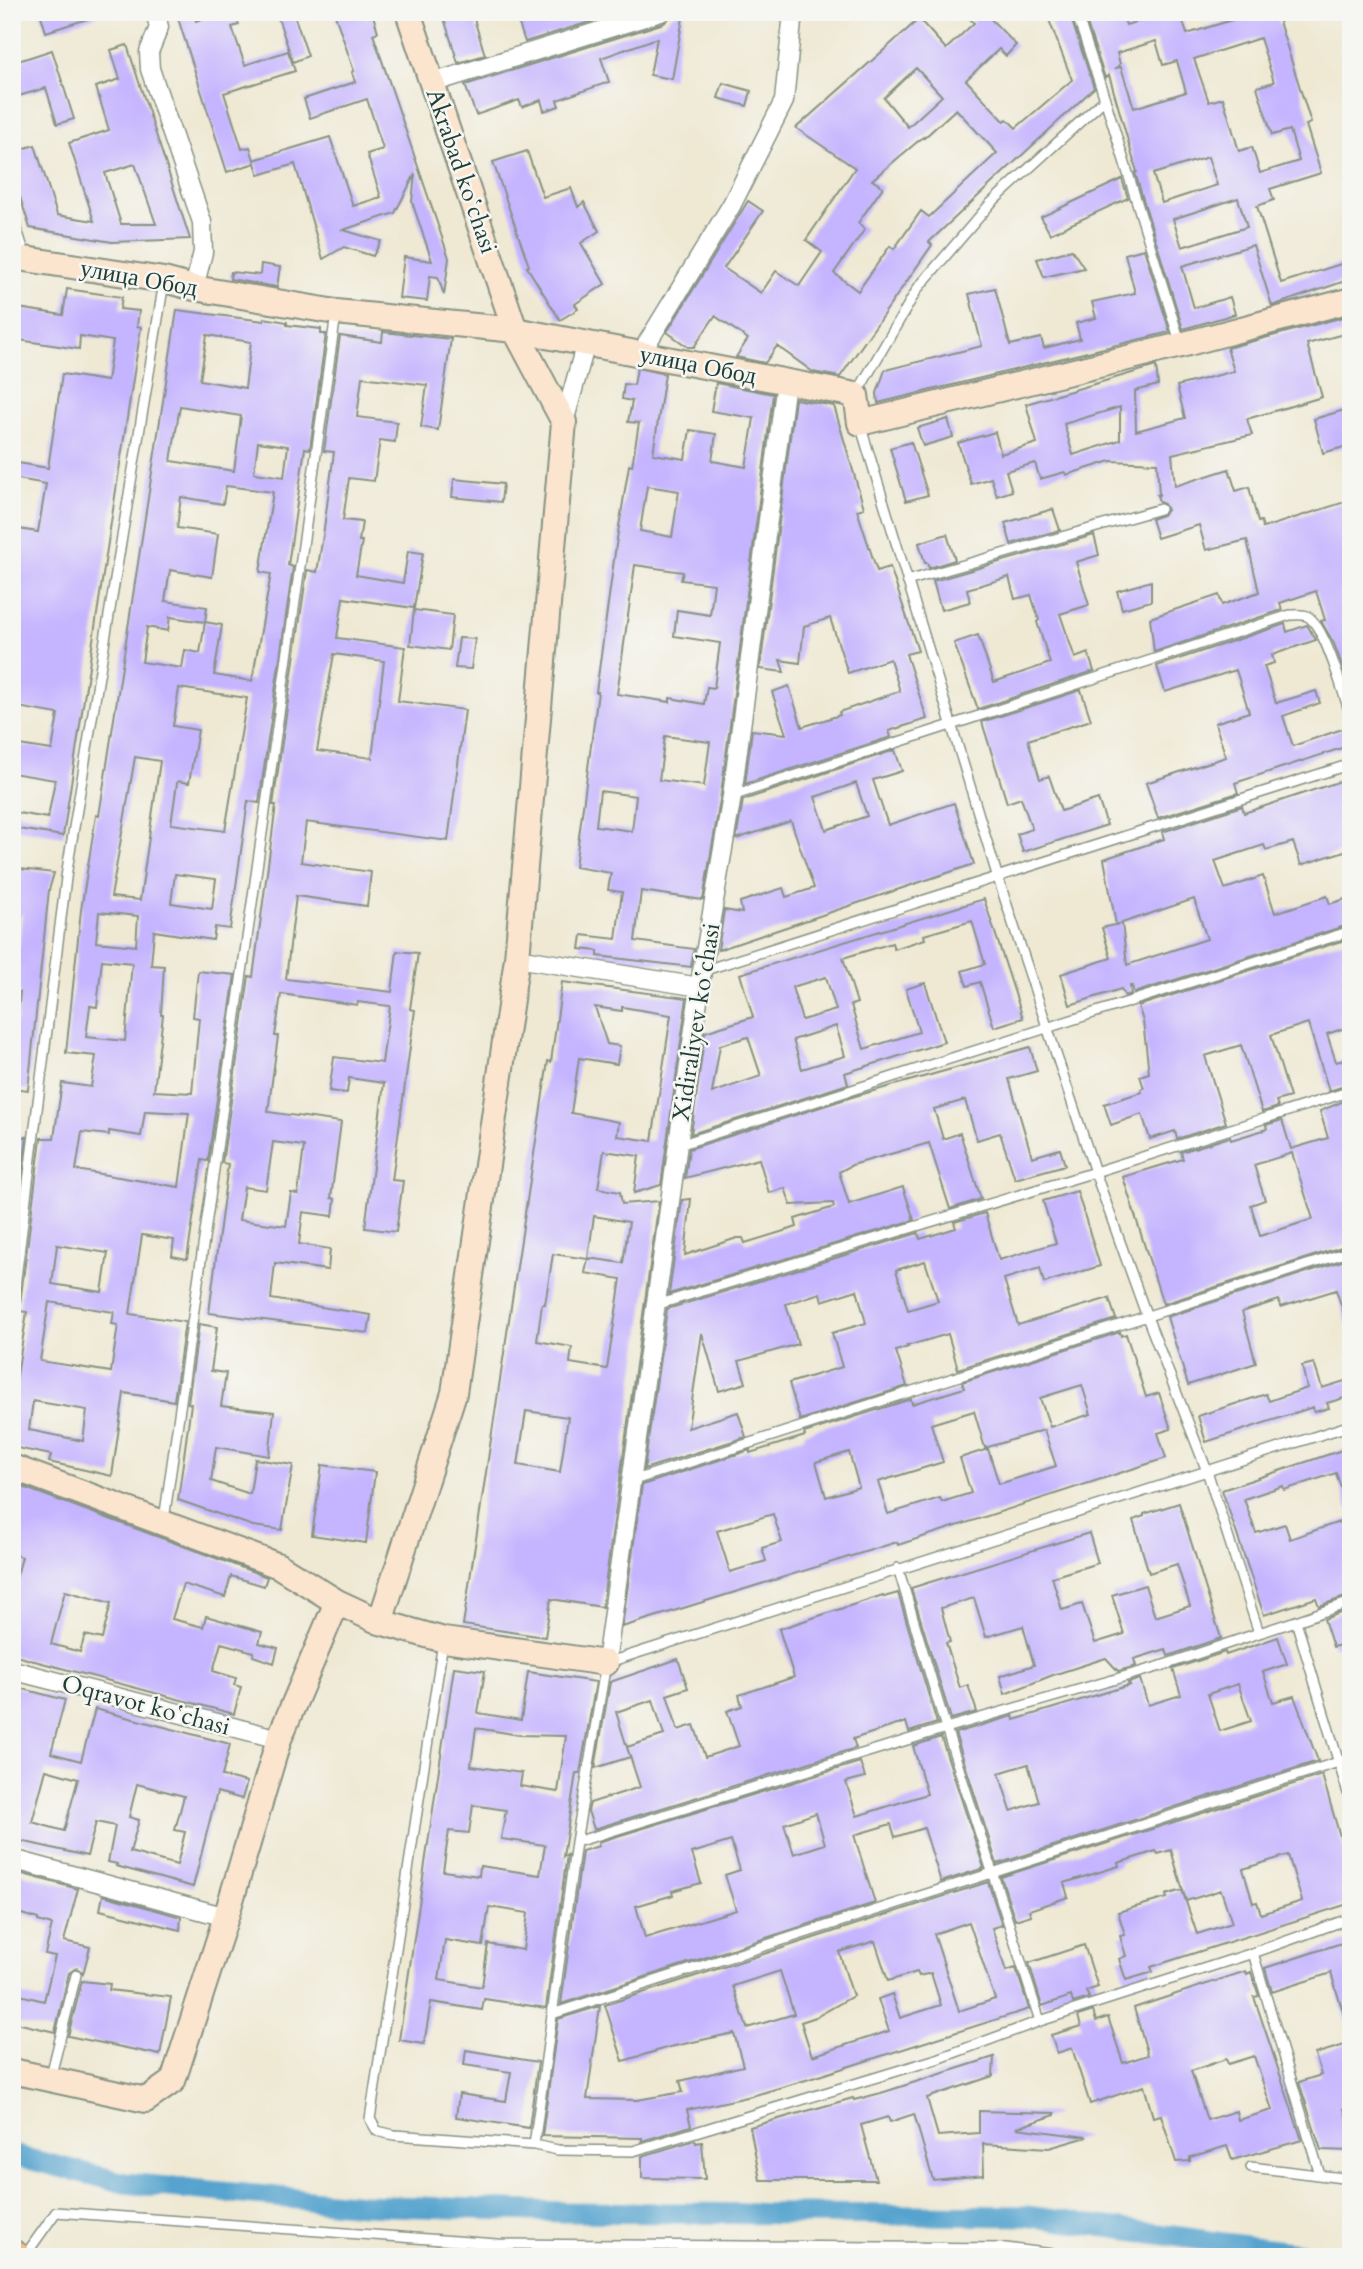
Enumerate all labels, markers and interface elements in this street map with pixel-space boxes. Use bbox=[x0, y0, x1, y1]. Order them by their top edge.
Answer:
street label: Akrabad koʻchasi bbox=[418, 84, 505, 258]
street label: улица Обод bbox=[78, 252, 200, 305]
street label: улица Обод bbox=[636, 338, 759, 393]
street label: Xidiraliyev koʻchasi bbox=[665, 920, 729, 1124]
street label: Oqravot koʻchasi bbox=[58, 1667, 234, 1744]

